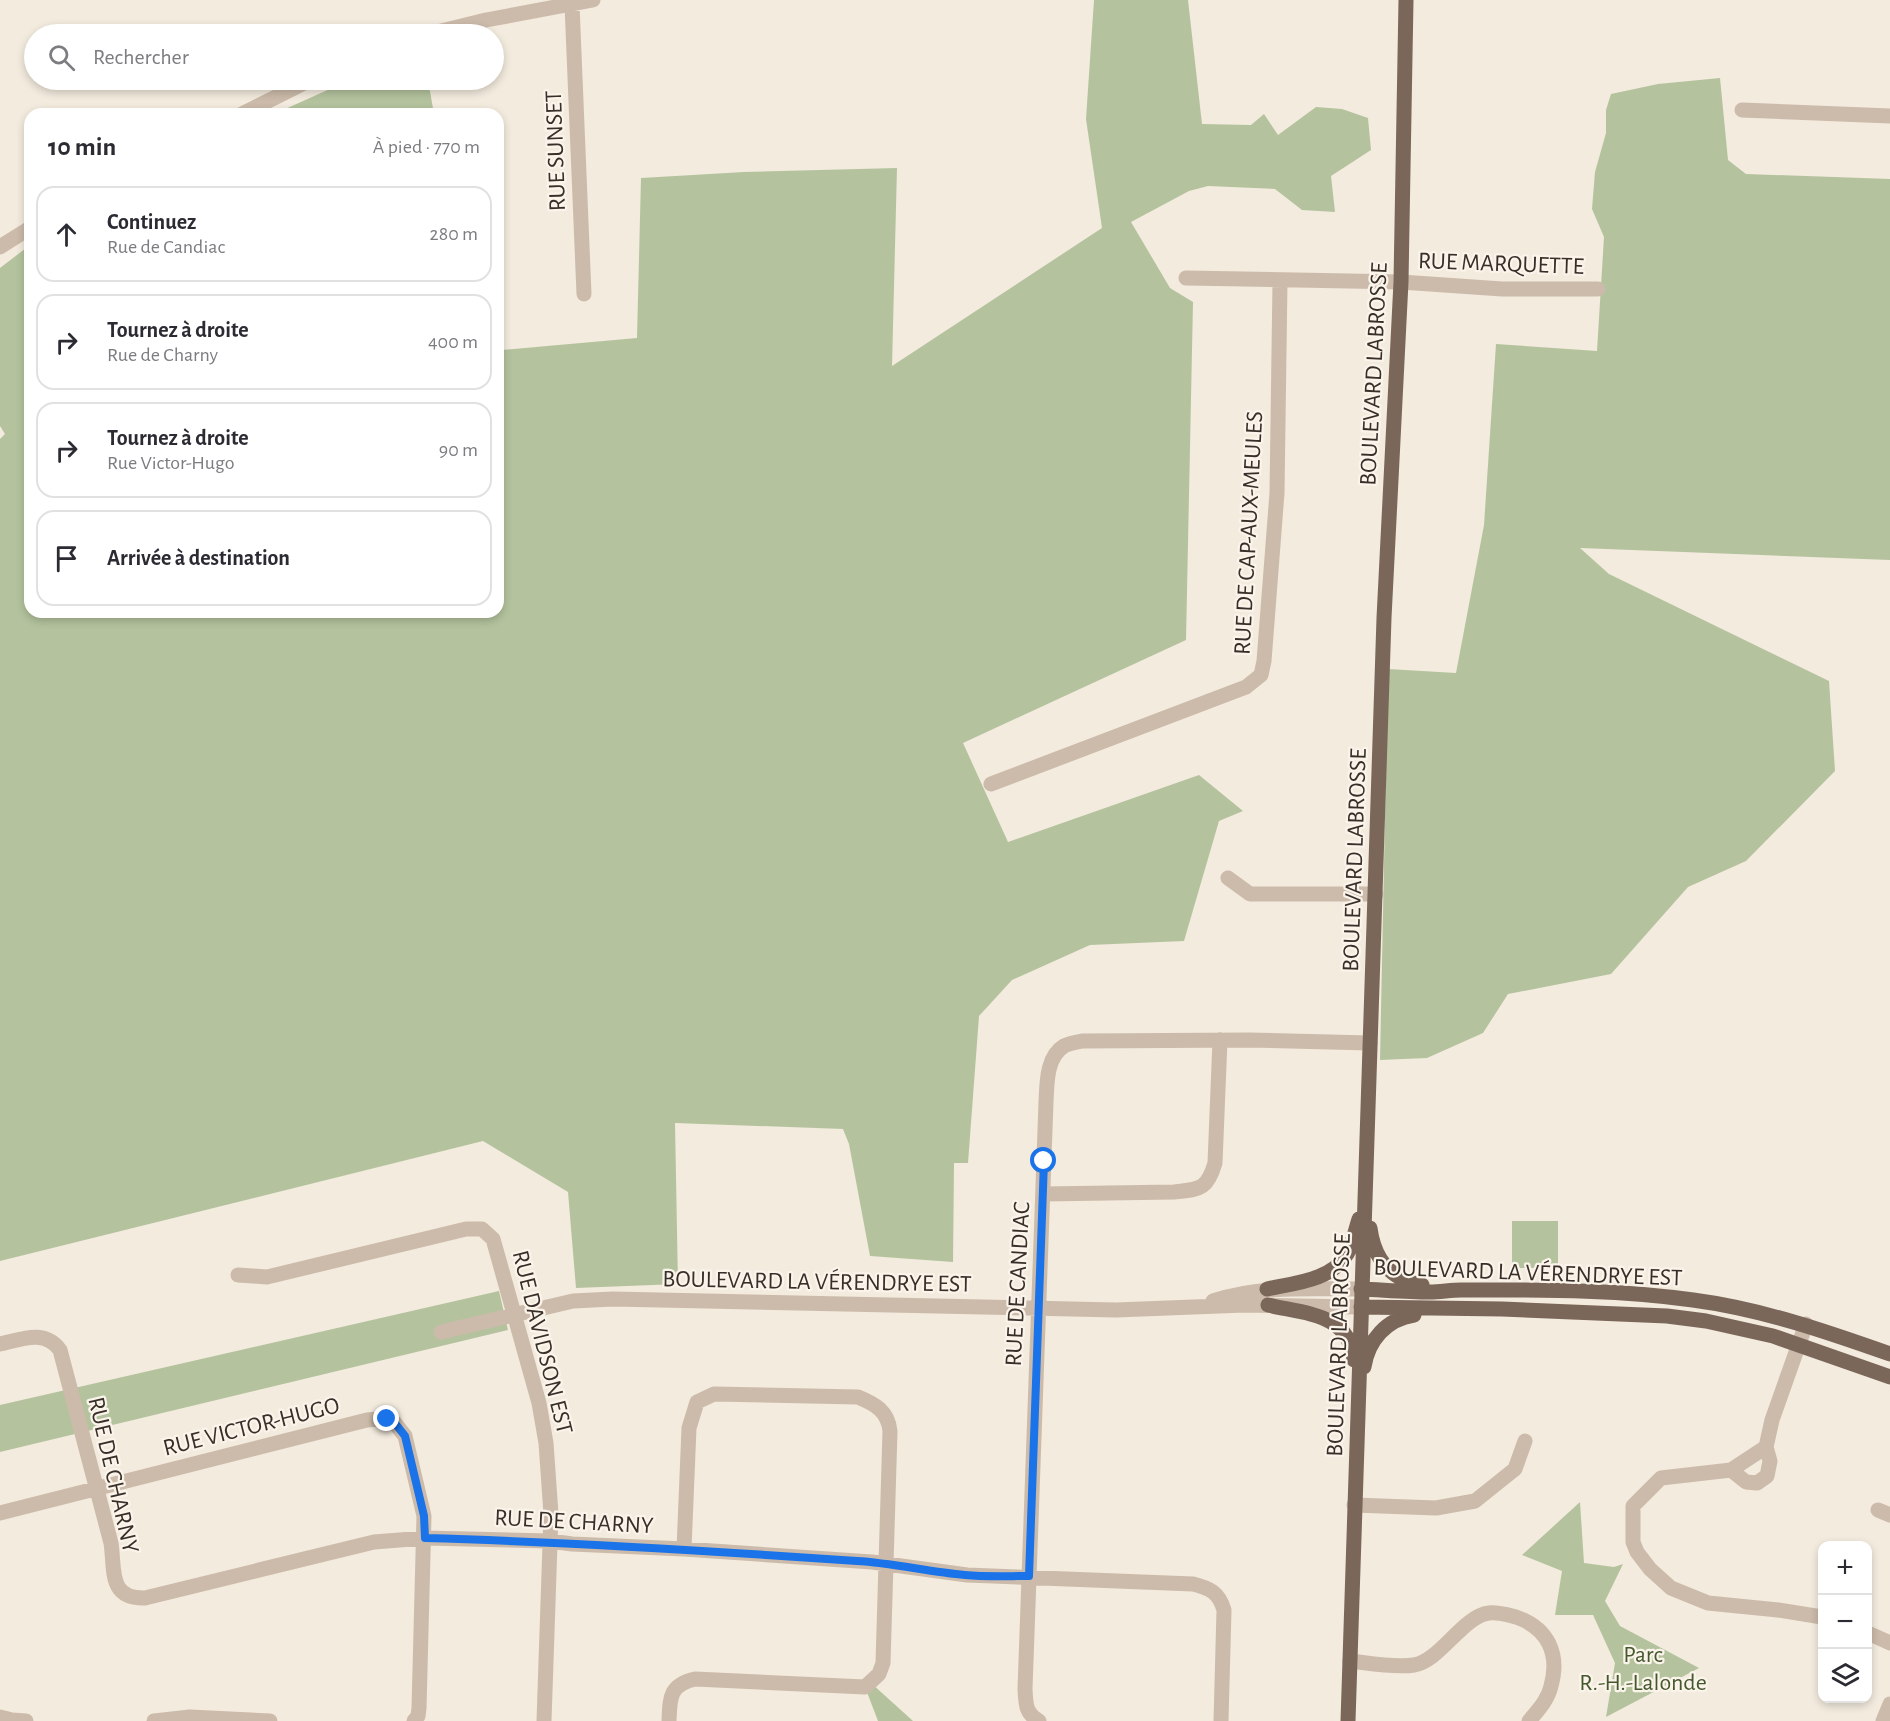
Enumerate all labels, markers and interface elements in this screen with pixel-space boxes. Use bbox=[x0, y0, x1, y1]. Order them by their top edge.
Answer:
search box bbox=[24, 24, 504, 90]
icon: search bbox=[45, 41, 78, 74]
text: Rechercher bbox=[93, 46, 189, 68]
street label: RUE SUNSET bbox=[542, 90, 570, 212]
text: 10 min bbox=[48, 134, 116, 160]
text: À pied · 770 m bbox=[373, 137, 480, 157]
text: Continuez bbox=[107, 211, 196, 233]
icon: ahead bbox=[50, 218, 83, 251]
text: 280 m bbox=[430, 224, 478, 244]
text: Rue de Candiac bbox=[107, 237, 225, 257]
street label: RUE MARQUETTE bbox=[1417, 249, 1585, 279]
street label: BOULEVARD LABROSSE bbox=[1356, 261, 1392, 486]
text: Tournez à droite bbox=[107, 319, 249, 341]
icon: right bbox=[50, 326, 83, 359]
text: 400 m bbox=[428, 332, 478, 352]
text: Rue de Charny bbox=[107, 345, 218, 365]
street label: RUE DE CAP-AUX-MEULES bbox=[1231, 411, 1267, 656]
text: Tournez à droite bbox=[107, 427, 249, 449]
icon: right bbox=[50, 434, 83, 467]
text: 90 m bbox=[439, 440, 478, 460]
text: Rue Victor-Hugo bbox=[107, 453, 235, 473]
icon: arrive bbox=[50, 542, 83, 575]
text: Arrivée à destination bbox=[107, 547, 290, 569]
street label: BOULEVARD LABROSSE bbox=[1339, 747, 1371, 972]
route start bbox=[1030, 1147, 1056, 1173]
street label: RUE DE CANDIAC bbox=[1002, 1201, 1034, 1367]
street label: BOULEVARD LABROSSE bbox=[1323, 1232, 1355, 1457]
street label: RUE DAVIDSON EST bbox=[508, 1248, 577, 1437]
street label: BOULEVARD LA VÉRENDRYE EST bbox=[1373, 1254, 1683, 1290]
street label: BOULEVARD LA VÉRENDRYE EST bbox=[662, 1265, 972, 1297]
street label: RUE VICTOR-HUGO bbox=[161, 1393, 342, 1460]
street label: RUE DE CHARNY bbox=[83, 1395, 143, 1556]
route end bbox=[373, 1405, 399, 1431]
street label: RUE DE CHARNY bbox=[494, 1506, 655, 1538]
map controls bbox=[1818, 1541, 1872, 1703]
button: + bbox=[1818, 1541, 1872, 1595]
button: − bbox=[1818, 1595, 1872, 1649]
park label: Parc R.-H.-Lalonde bbox=[1579, 1643, 1707, 1695]
button: layers bbox=[1818, 1649, 1872, 1703]

